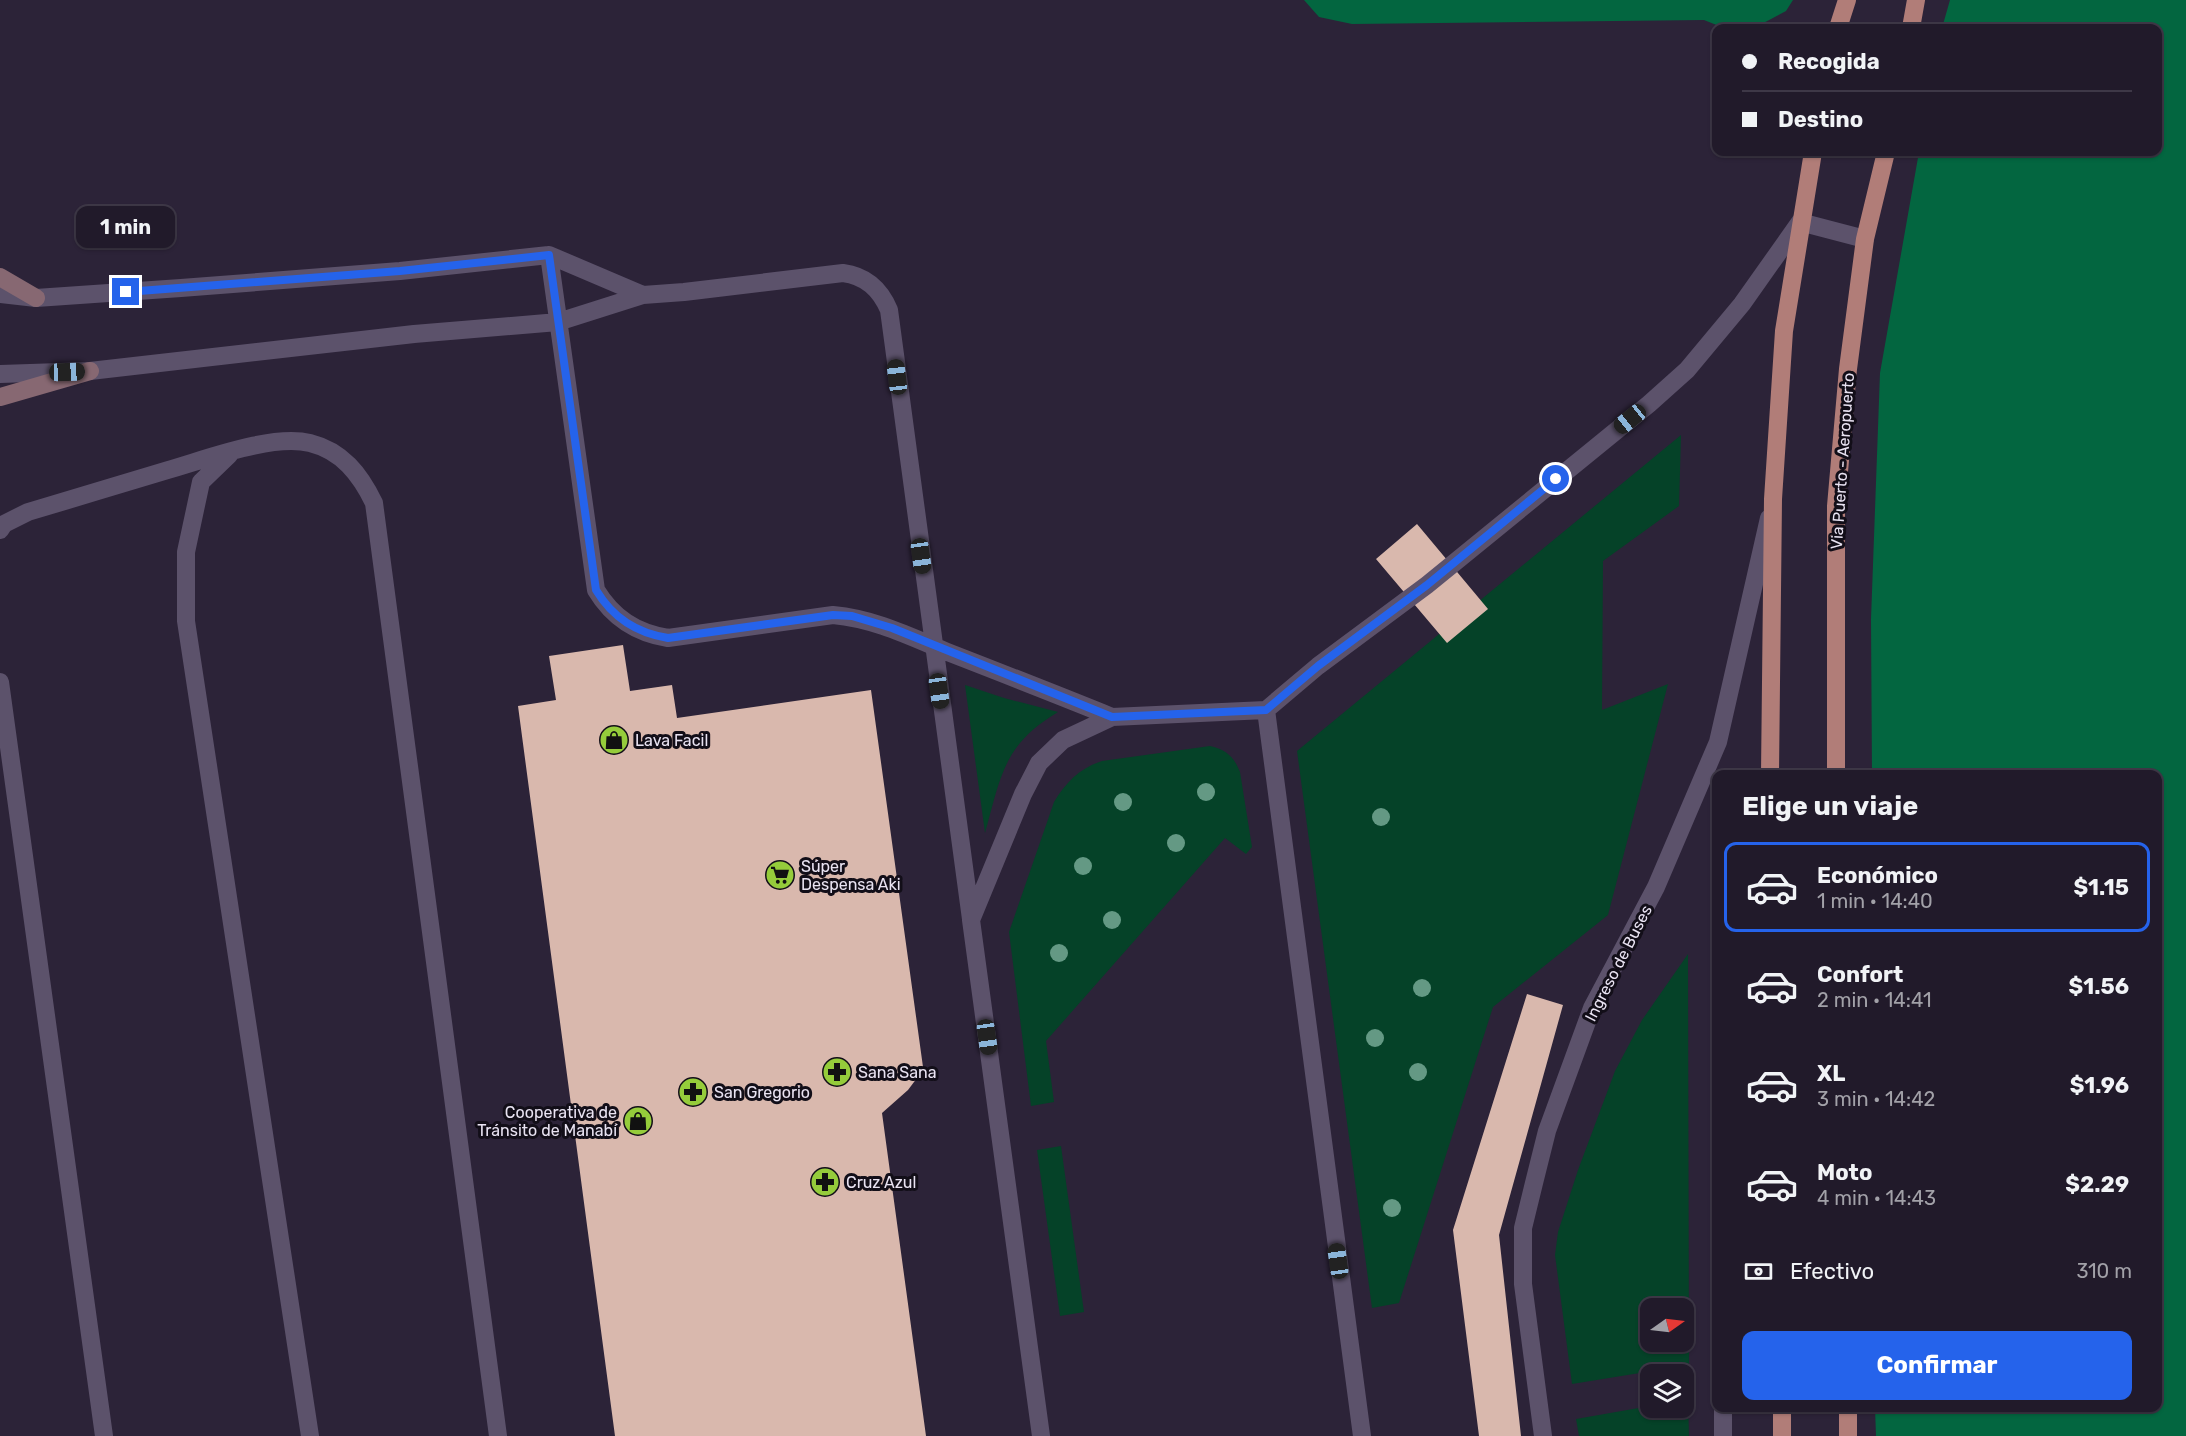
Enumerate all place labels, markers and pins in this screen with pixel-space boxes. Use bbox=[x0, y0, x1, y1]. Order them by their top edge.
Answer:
shop icon: Lava Facil bbox=[598, 724, 630, 756]
place label: Lava Facil bbox=[635, 731, 708, 750]
place label: Súper Despensa Aki bbox=[801, 857, 901, 894]
supermarket icon: Súper Despensa Aki bbox=[764, 859, 796, 891]
pharmacy icon: Sana Sana bbox=[821, 1056, 853, 1088]
place label: Sana Sana bbox=[858, 1063, 937, 1082]
pharmacy icon: San Gregorio bbox=[677, 1076, 709, 1108]
place label: San Gregorio bbox=[714, 1083, 810, 1102]
place label: Cooperativa de Tránsito de Manabí bbox=[477, 1103, 618, 1140]
shop icon: Cooperativa de Tránsito de Manabí bbox=[622, 1105, 654, 1137]
pharmacy icon: Cruz Azul bbox=[809, 1166, 841, 1198]
place label: Cruz Azul bbox=[846, 1173, 916, 1192]

